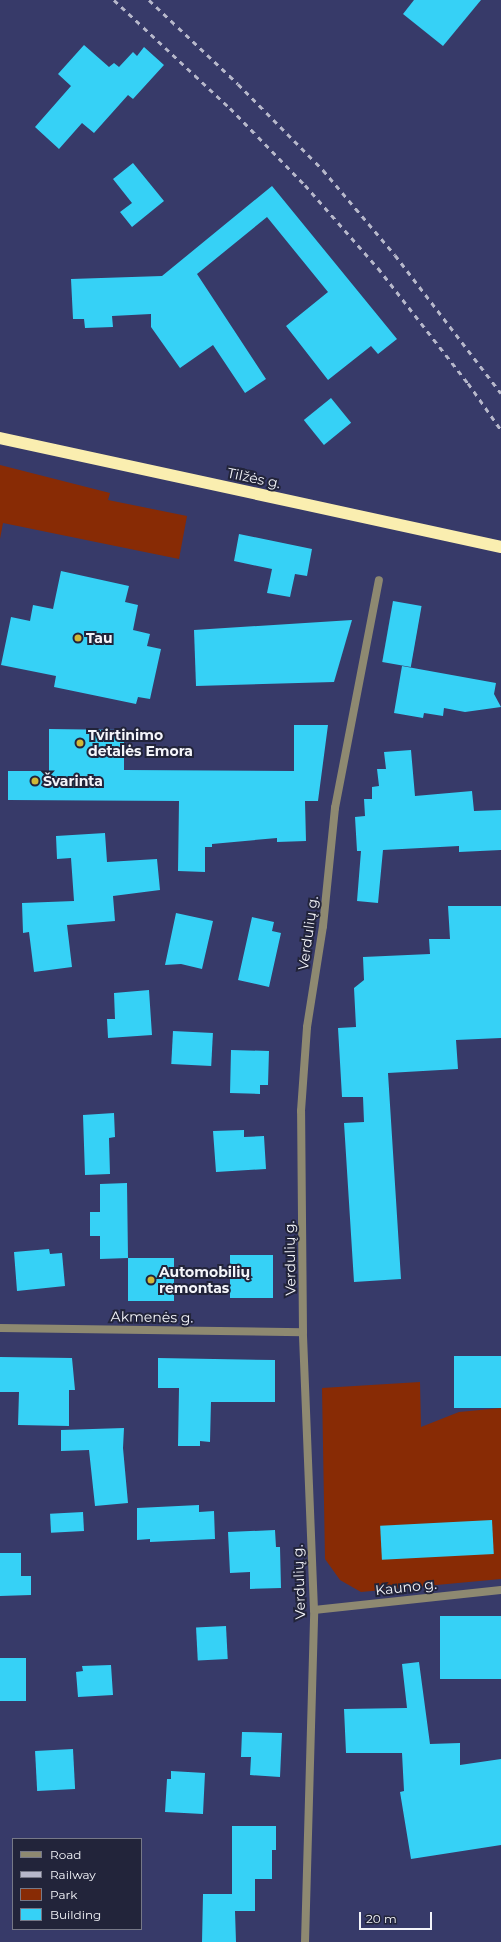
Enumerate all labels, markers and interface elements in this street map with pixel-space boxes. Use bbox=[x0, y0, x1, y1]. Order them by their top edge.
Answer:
street label: Tilžės g. bbox=[226, 464, 282, 492]
place label: Tau bbox=[86, 630, 113, 646]
marker: Tau bbox=[73, 633, 83, 643]
place label: Tvirtinimo detalės Emora bbox=[88, 727, 193, 760]
marker: Tvirtinimo detalės Emora bbox=[75, 738, 85, 748]
place label: Švarinta bbox=[43, 773, 103, 789]
marker: Švarinta bbox=[30, 776, 40, 786]
street label: Verdulių g. bbox=[294, 895, 322, 971]
street label: Verdulių g. bbox=[281, 1220, 299, 1296]
place label: Automobilių remontas bbox=[159, 1264, 250, 1296]
marker: Automobilių remontas bbox=[146, 1275, 156, 1285]
street label: Akmenės g. bbox=[111, 1308, 193, 1326]
street label: Verdulių g. bbox=[289, 1544, 309, 1620]
street label: Kauno g. bbox=[374, 1575, 438, 1599]
legend bbox=[12, 1838, 142, 1930]
text: Road bbox=[50, 1847, 81, 1862]
text: Railway bbox=[50, 1867, 96, 1882]
text: Park bbox=[50, 1887, 77, 1902]
scale bar bbox=[361, 1904, 434, 1930]
text: Building bbox=[50, 1907, 101, 1922]
text: 20 m bbox=[366, 1911, 397, 1926]

